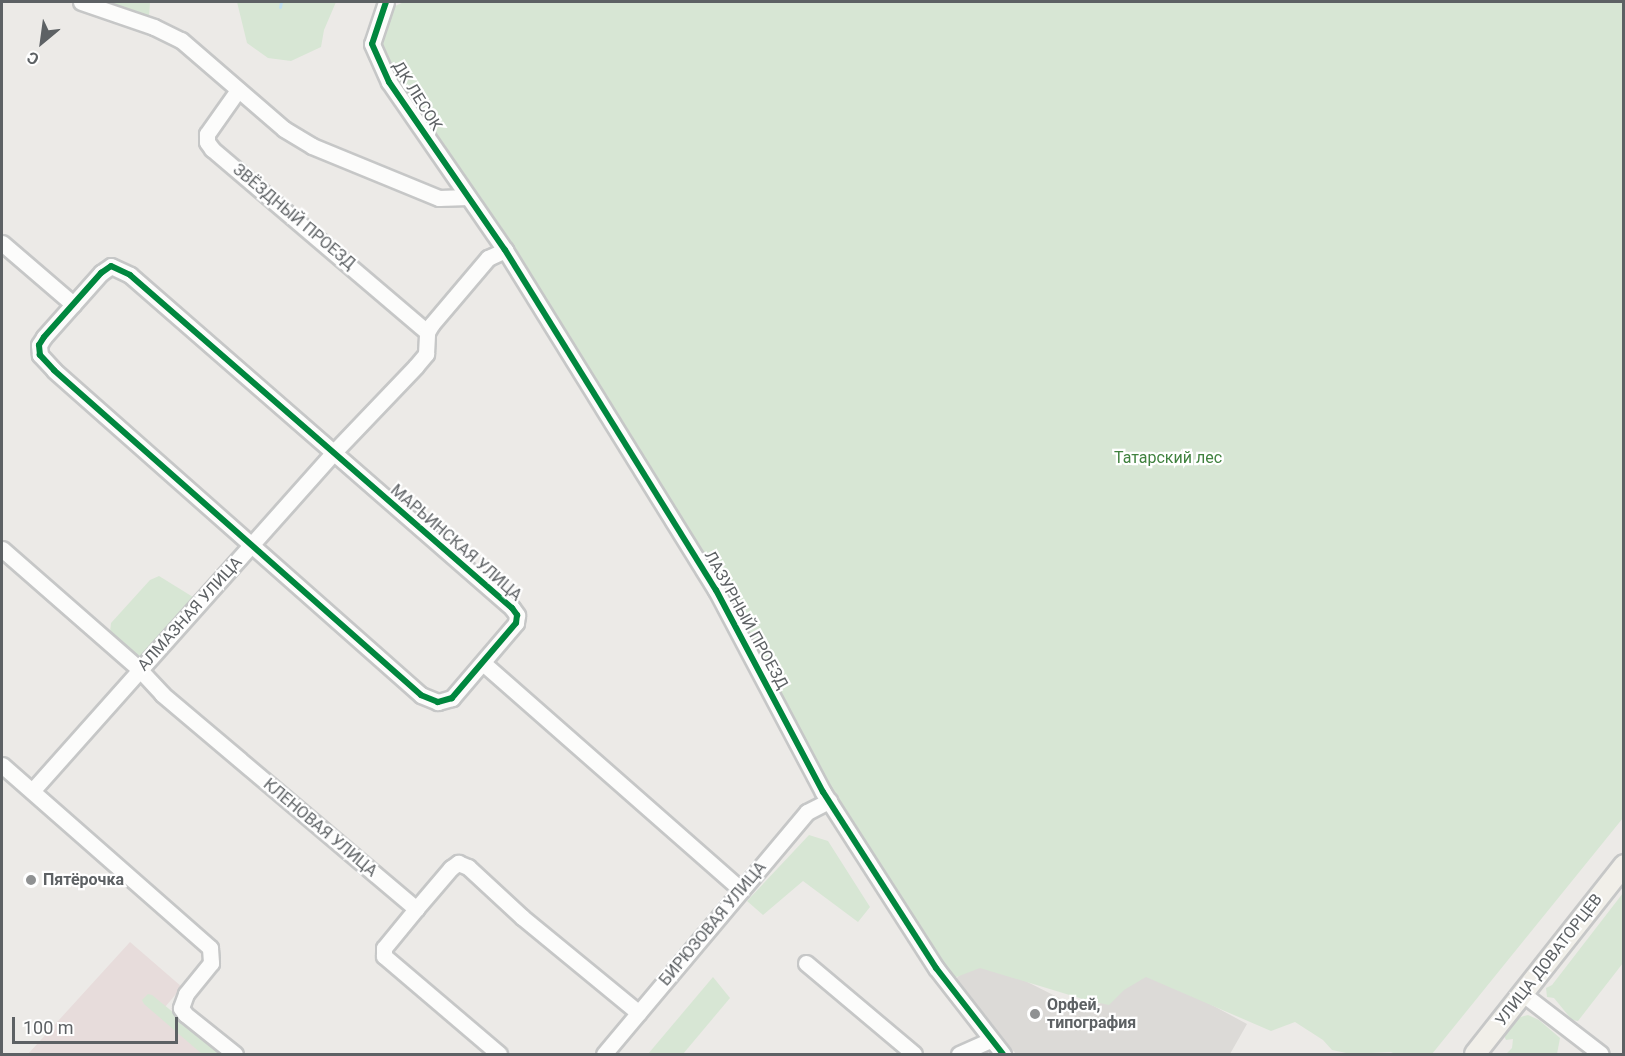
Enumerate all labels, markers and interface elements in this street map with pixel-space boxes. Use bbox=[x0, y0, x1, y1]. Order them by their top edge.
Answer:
north arrow bbox=[12, 12, 72, 72]
text: С bbox=[24, 47, 42, 69]
street label: ДК ЛЕСОК bbox=[388, 58, 446, 134]
street label: ЗВЁЗДНЫЙ ПРОЕЗД bbox=[229, 160, 359, 274]
park label: Татарский лес bbox=[1114, 448, 1222, 468]
street label: МАРЬИНСКАЯ УЛИЦА bbox=[387, 481, 525, 605]
street label: ЛАЗУРНЫЙ ПРОЕЗД bbox=[700, 547, 792, 693]
street label: АЛМАЗНАЯ УЛИЦА bbox=[134, 553, 246, 675]
street label: КЛЕНОВАЯ УЛИЦА bbox=[259, 775, 381, 881]
street label: БИРЮЗОВАЯ УЛИЦА bbox=[656, 858, 770, 990]
place label: Пятёрочка bbox=[43, 870, 124, 890]
marker: Пятёрочка bbox=[24, 873, 38, 887]
street label: УЛИЦА ДОВАТОРЦЕВ bbox=[1492, 890, 1606, 1030]
place label: Орфей, типография bbox=[1047, 995, 1136, 1033]
scale bar bbox=[15, 1005, 182, 1043]
marker: Орфей, типография bbox=[1028, 1007, 1042, 1021]
text: 100 m bbox=[23, 1017, 74, 1038]

